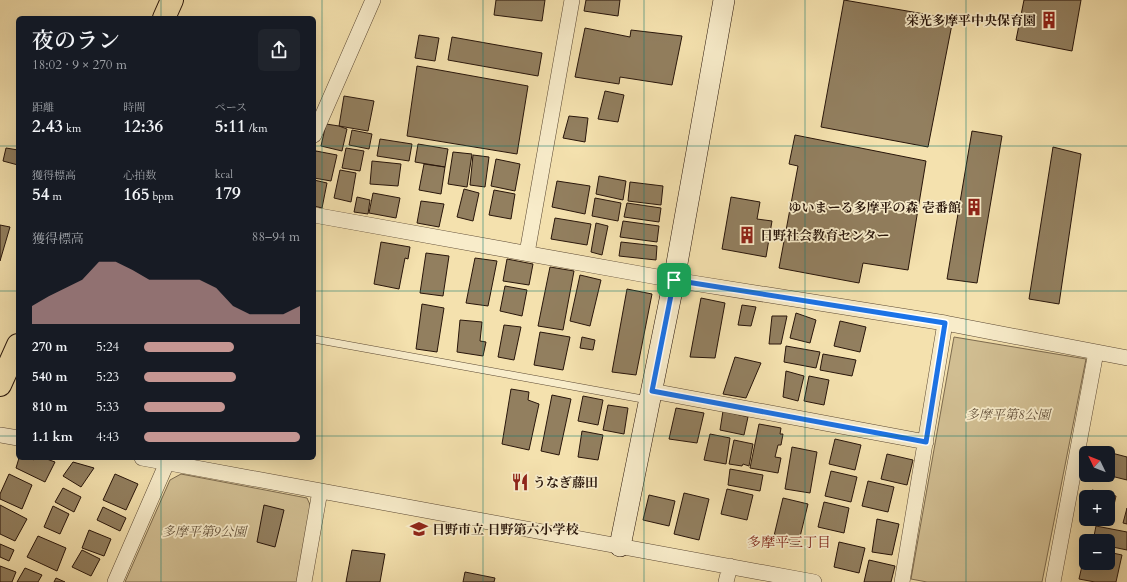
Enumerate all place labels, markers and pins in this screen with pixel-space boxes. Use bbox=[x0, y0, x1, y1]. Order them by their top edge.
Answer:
building icon: 栄光多摩平中央保育園 bbox=[1039, 10, 1059, 30]
place label: 栄光多摩平中央保育園 bbox=[906, 12, 1036, 30]
building icon: ゆいまーる多摩平の森 壱番館 bbox=[964, 197, 984, 217]
place label: ゆいまーる多摩平の森 壱番館 bbox=[789, 199, 961, 217]
building icon: 日野社会教育センター bbox=[737, 225, 757, 245]
place label: 日野社会教育センター bbox=[760, 227, 889, 245]
pin bbox=[657, 263, 691, 297]
restaurant icon: うなぎ藤田 bbox=[510, 472, 530, 492]
place label: うなぎ藤田 bbox=[533, 474, 598, 492]
school or university icon: 日野市立 日野第六小学校 bbox=[409, 519, 429, 539]
place label: 日野市立 日野第六小学校 bbox=[432, 521, 579, 539]

